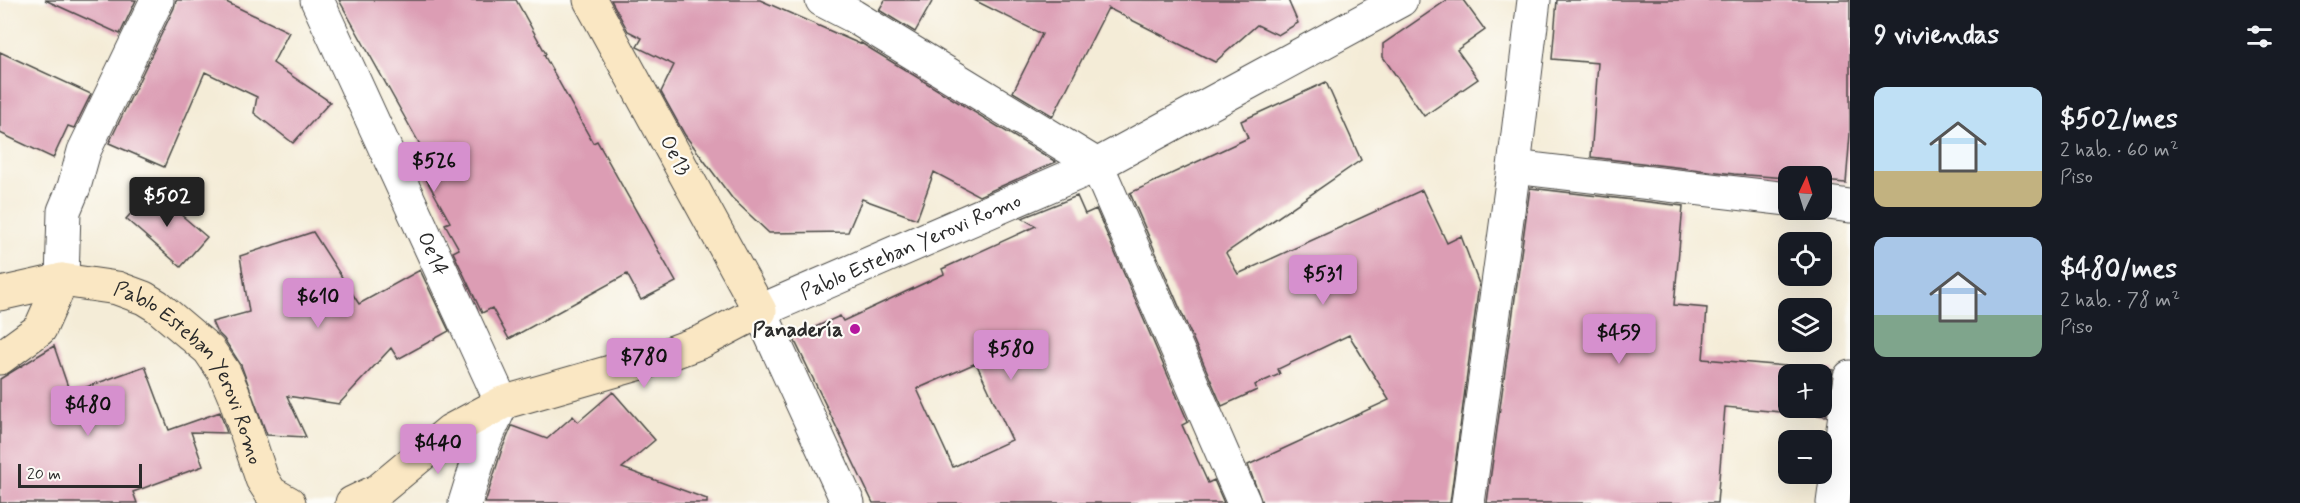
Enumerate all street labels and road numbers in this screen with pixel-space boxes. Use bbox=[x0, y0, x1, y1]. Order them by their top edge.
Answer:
street label: Oe13 bbox=[653, 130, 698, 181]
street label: Pablo Esteban Yerovi Romo bbox=[796, 187, 1026, 307]
street label: Oe14 bbox=[410, 227, 455, 281]
street label: Pablo Esteban Yerovi Romo bbox=[110, 275, 269, 468]

